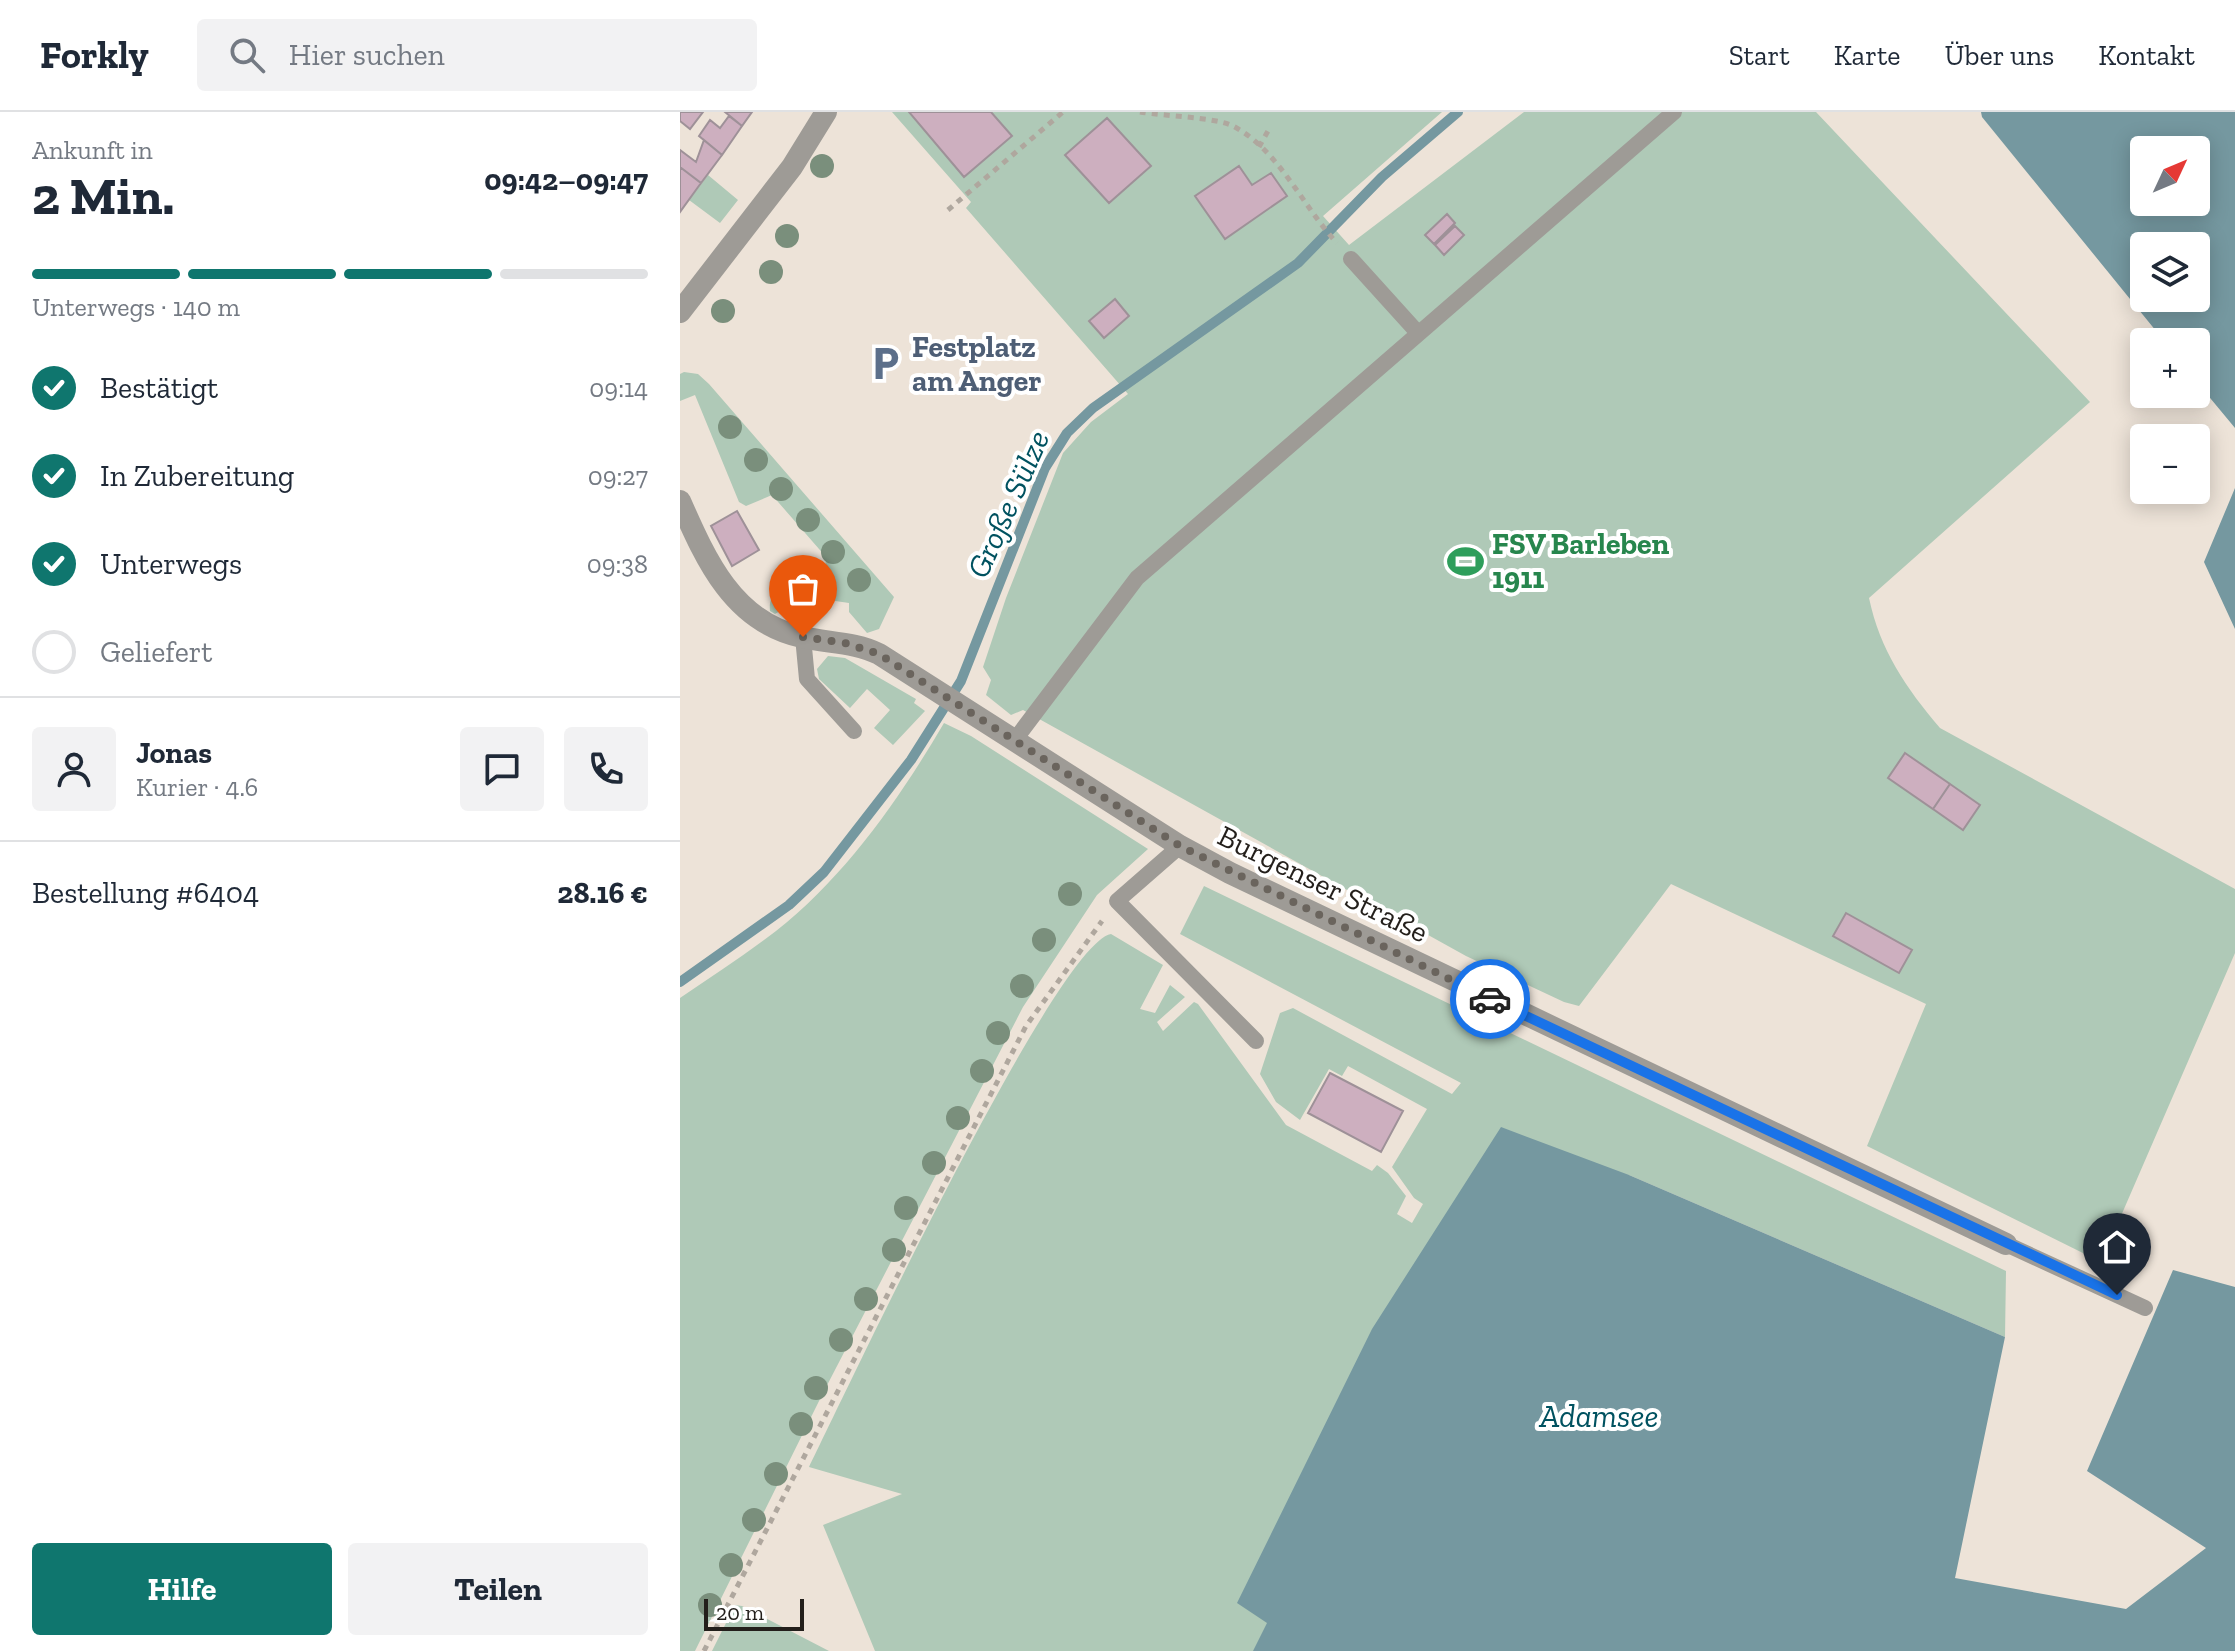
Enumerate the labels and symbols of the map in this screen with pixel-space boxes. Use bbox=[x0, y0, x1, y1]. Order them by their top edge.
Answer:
north arrow bbox=[2130, 136, 2210, 216]
place label: Festplatz am Anger bbox=[912, 329, 1041, 399]
parking icon: Festplatz am Anger bbox=[867, 345, 905, 383]
water label: Große Sülze bbox=[959, 424, 1057, 584]
place label: FSV Barleben 1911 bbox=[1492, 526, 1670, 596]
sports icon: FSV Barleben 1911 bbox=[1447, 542, 1485, 580]
pin bbox=[769, 555, 837, 637]
street label: Burgenser Straße bbox=[1212, 818, 1434, 950]
courier bbox=[1450, 959, 1530, 1039]
pin bbox=[2083, 1213, 2151, 1295]
water label: Adamsee bbox=[1539, 1397, 1658, 1435]
scale bar bbox=[704, 1595, 804, 1631]

